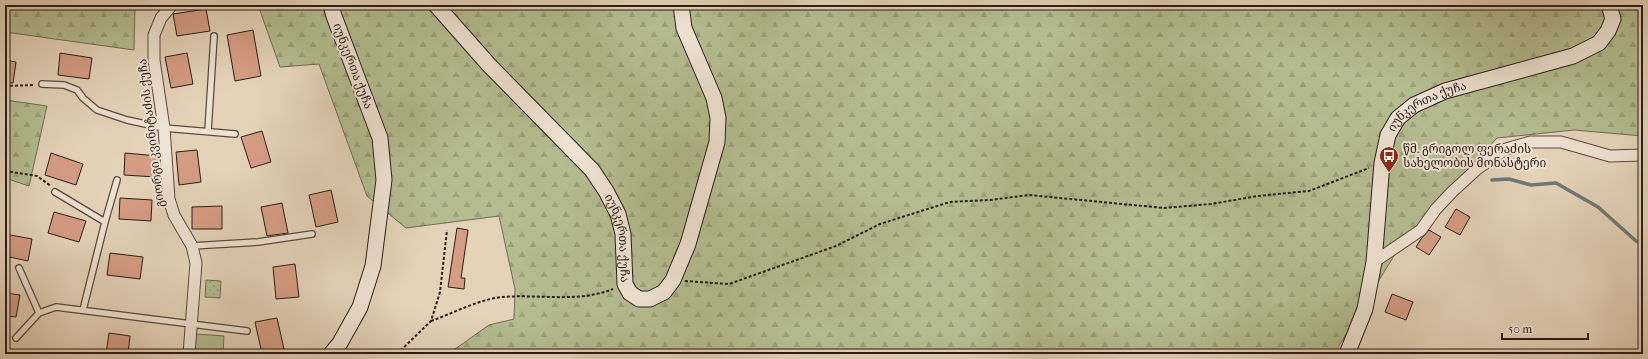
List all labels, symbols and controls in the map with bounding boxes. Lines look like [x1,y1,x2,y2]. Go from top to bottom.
street label: იუნკერთა ქუჩა [330,21,376,111]
street label: გიორგი კვინიტაძის ქუჩა [135,58,167,208]
street label: იუნკერთა ქუჩა [1385,78,1468,134]
place label: წმ. გრიგოლ ფერაძის სახელობის მონასტერი [1403,142,1546,170]
bus stop icon: წმ. გრიგოლ ფერაძის სახელობის მონასტერი [1378,145,1400,173]
street label: იუნკერთა ქუჩა [602,191,632,283]
scale bar [1502,315,1588,341]
text: 50 m [1508,322,1532,336]

